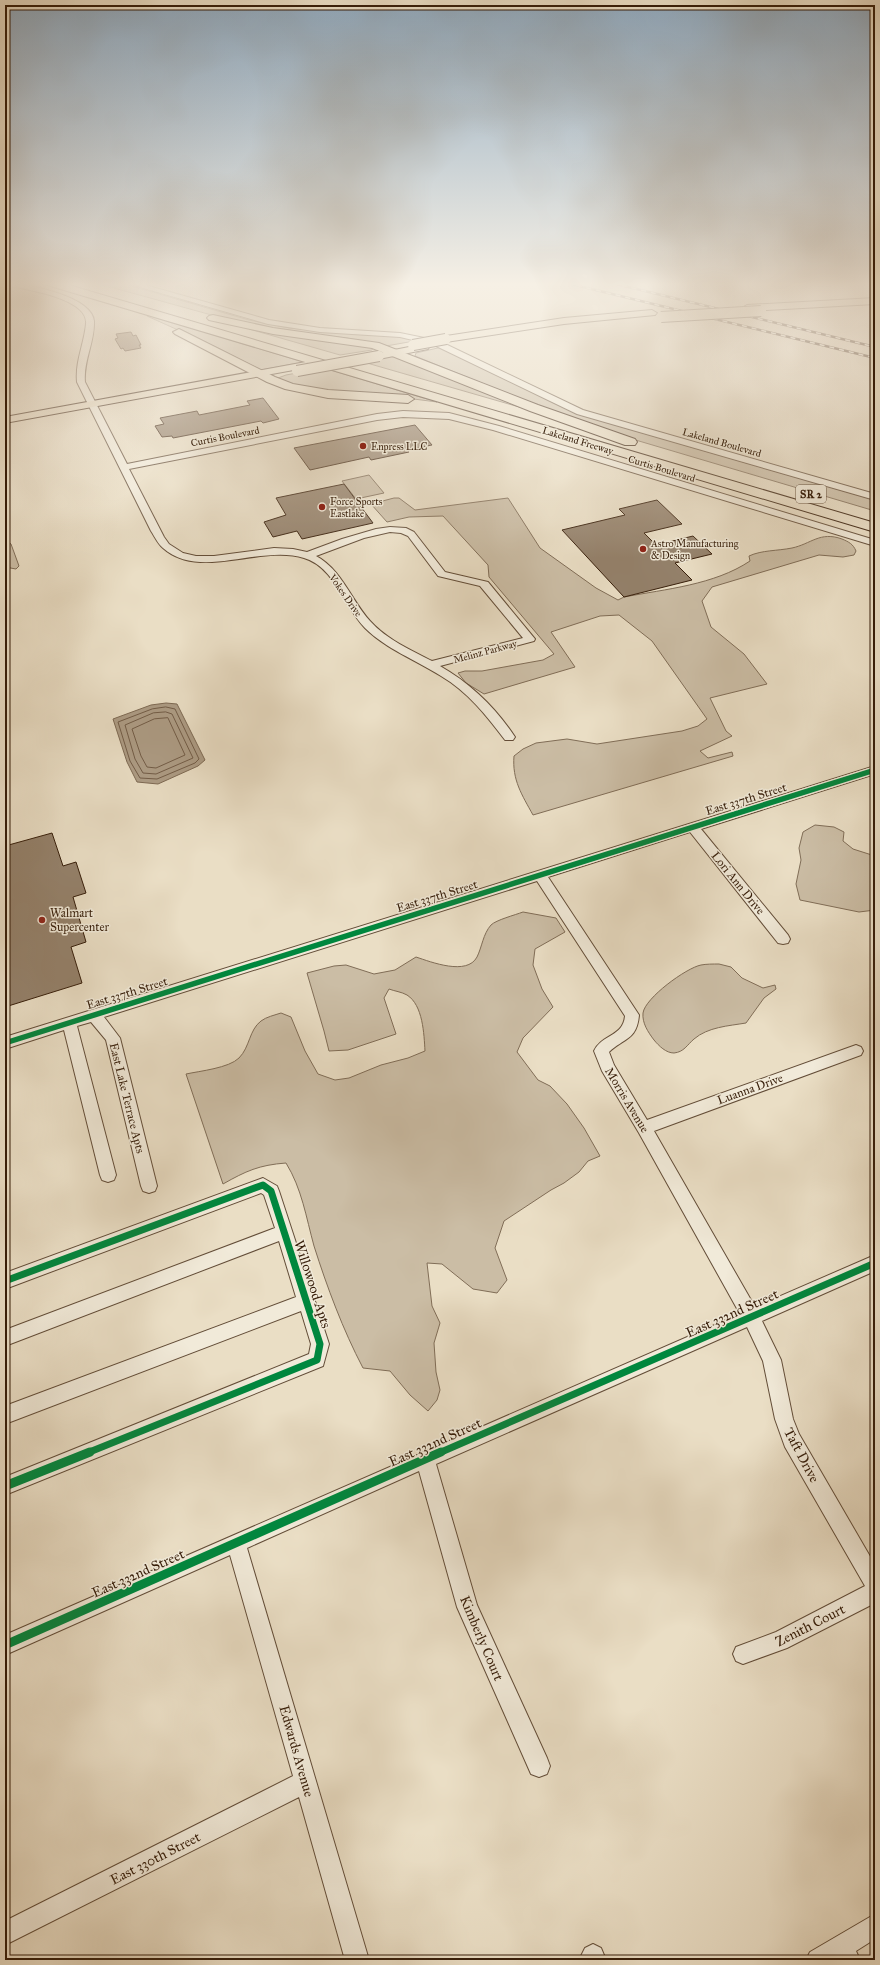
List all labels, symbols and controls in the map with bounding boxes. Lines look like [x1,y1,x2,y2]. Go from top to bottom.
street label: Curtis Boulevard [190,424,260,450]
street label: Lakeland Freeway [541,424,615,458]
street label: Lakeland Boulevard [681,426,763,460]
marker: Enpress LLC [358,441,368,451]
place label: Enpress LLC [371,441,428,453]
street label: Curtis Boulevard [627,453,697,485]
road number: SR 2 [796,485,826,503]
place label: Force Sports Eastlake [330,496,383,520]
marker: Force Sports Eastlake [317,502,327,512]
place label: Astro Manufacturing & Design [650,538,739,562]
marker: Astro Manufacturing & Design [638,544,648,554]
street label: Vokes Drive [326,571,364,619]
street label: Melinz Parkway [452,638,519,666]
street label: East 337th Street [704,780,789,818]
street label: Lori Ann Drive [708,849,768,917]
street label: East 337th Street [395,877,480,915]
place label: Walmart Supercenter [50,906,109,934]
marker: Walmart Supercenter [37,915,47,925]
street label: East 337th Street [85,974,170,1012]
street label: East Lake Terrace Apts [106,1041,148,1155]
street label: Morris Avenue [602,1065,652,1135]
street label: Luanna Drive [715,1071,785,1107]
street label: Willowood Apts [290,1238,335,1330]
street label: East 332nd Street [683,1285,781,1341]
street label: East 332nd Street [386,1414,484,1470]
street label: Taft Drive [780,1425,823,1486]
street label: East 332nd Street [89,1545,187,1601]
street label: Kimberly Court [456,1593,507,1683]
street label: Zenith Court [772,1601,848,1650]
street label: Edwards Avenue [275,1703,318,1799]
street label: East 330th Street [107,1828,203,1888]

